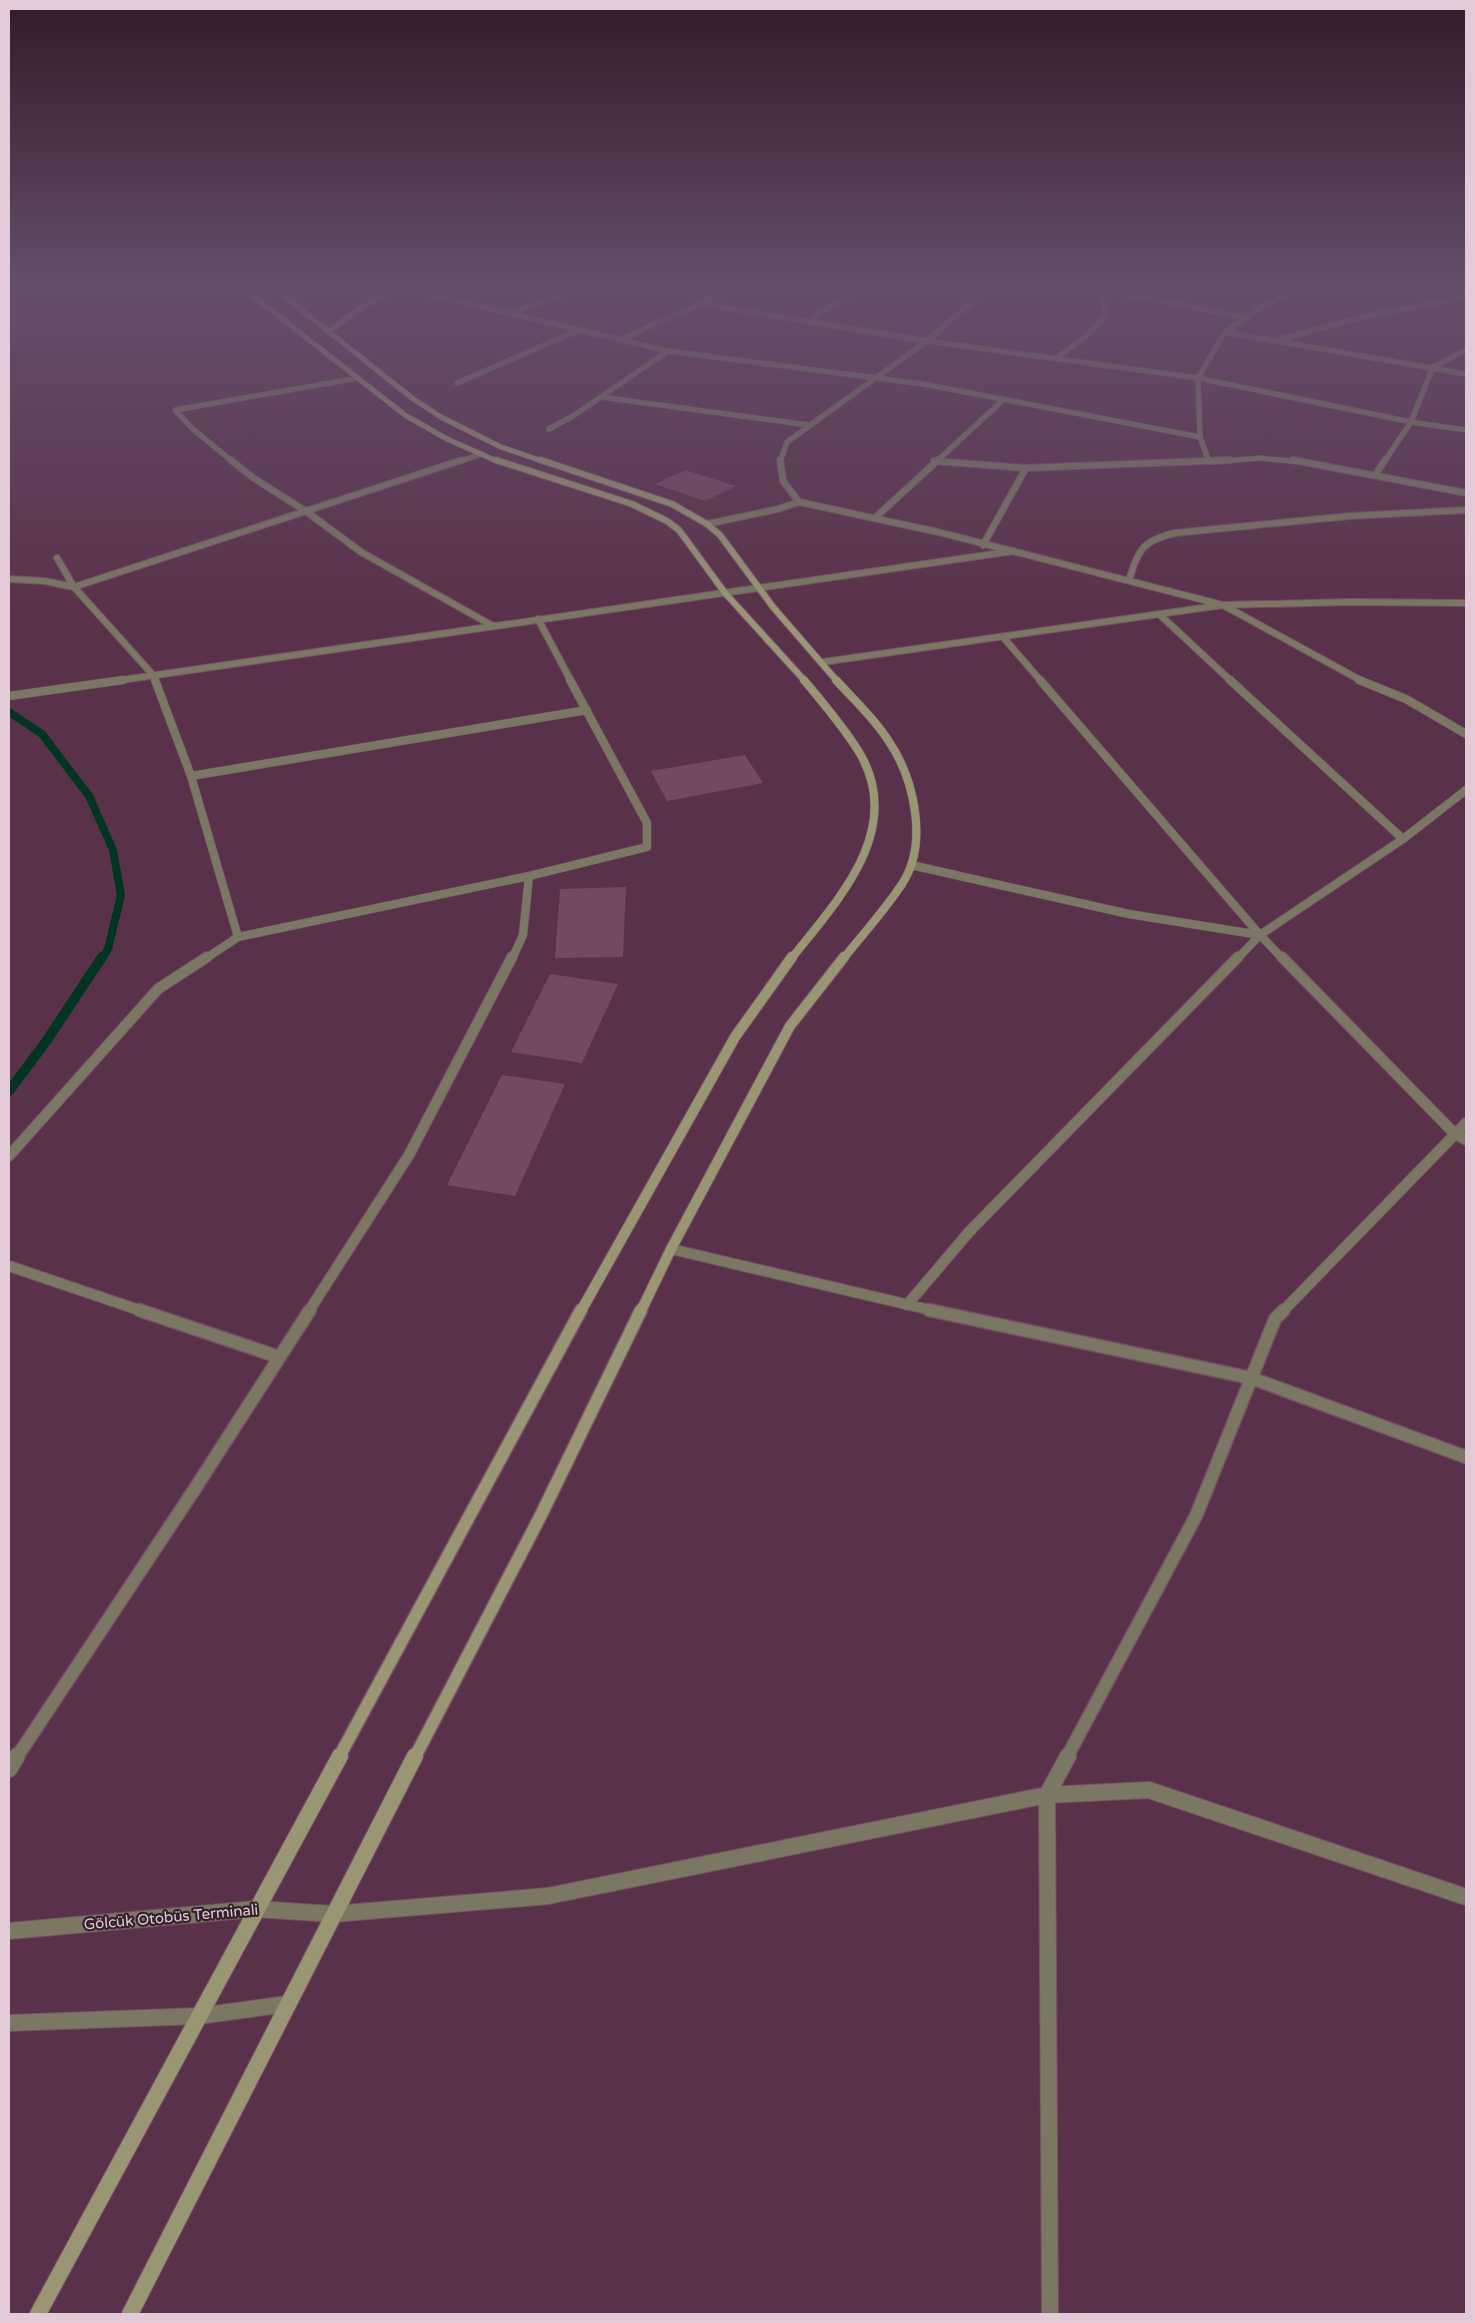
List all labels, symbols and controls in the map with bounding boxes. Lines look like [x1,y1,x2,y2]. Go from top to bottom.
street label: Gölcük Otobüs Terminali [83,1900,259,1934]

